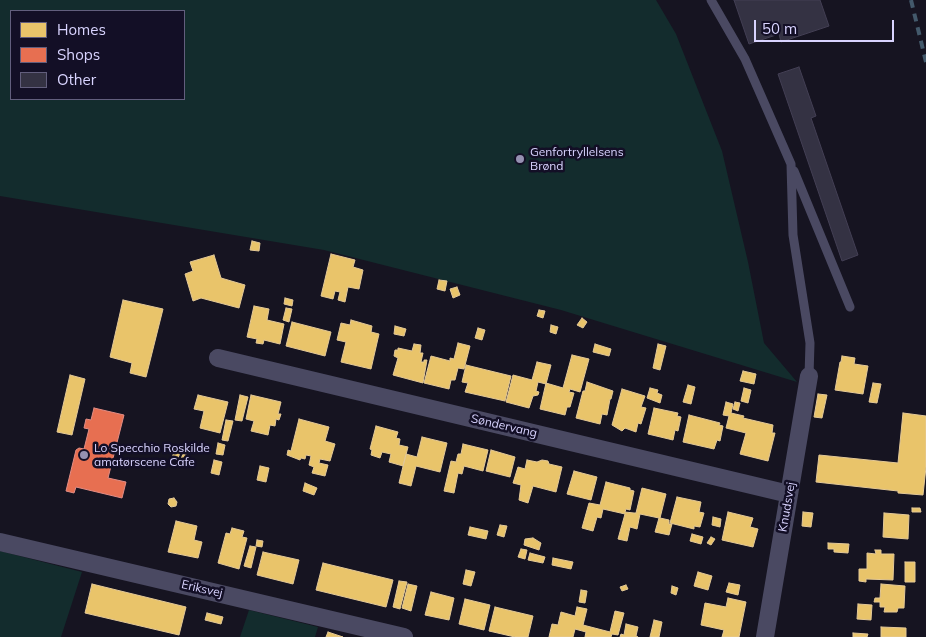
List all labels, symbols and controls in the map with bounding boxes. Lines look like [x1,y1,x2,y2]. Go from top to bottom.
legend [10,10,185,100]
scale bar [756,10,896,42]
text: 50 m [762,19,797,38]
text: Homes [57,20,106,39]
text: Shops [57,45,100,64]
text: Other [57,70,96,89]
place label: Genfortryllelsens Brønd [530,145,624,173]
marker: Genfortryllelsens Brønd [514,153,526,165]
street label: Søndervang [469,411,539,441]
place label: Lo Specchio Roskilde amatørscene Cafe [94,441,210,469]
marker: Lo Specchio Roskilde amatørscene Cafe [78,449,90,461]
street label: Knudsvej [776,481,798,533]
street label: Eriksvej [180,577,224,601]

